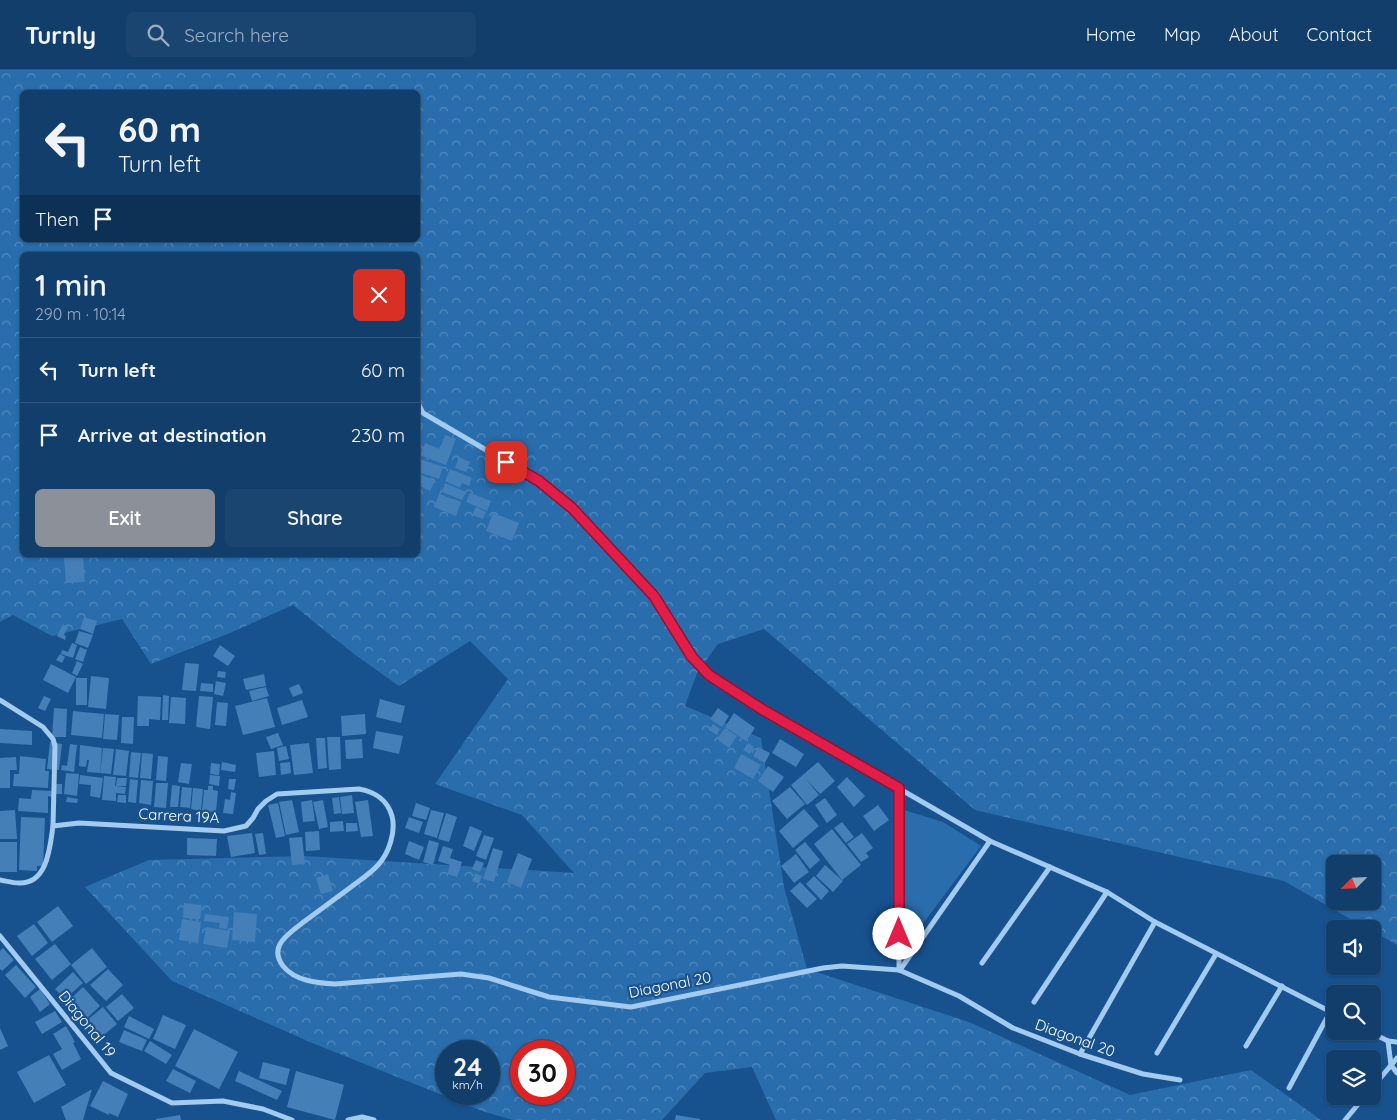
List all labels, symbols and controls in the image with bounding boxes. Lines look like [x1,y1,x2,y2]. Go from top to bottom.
search box [126,12,476,57]
text: Turnly [25,20,96,50]
icon: search [144,21,172,49]
text: Search here [184,23,289,47]
text: Home [1086,23,1136,46]
text: Map [1164,23,1201,46]
text: About [1229,23,1279,46]
text: Contact [1307,23,1372,46]
text: 60 m [118,107,201,151]
icon: left [35,110,100,175]
text: Turn left [118,150,201,178]
icon: arrive [89,205,117,233]
text: Then [35,207,79,231]
text: 1 min [35,266,107,304]
button: close [353,269,405,321]
text: 290 m · 10:14 [35,304,126,324]
icon: left [35,356,63,384]
text: Turn left [78,358,156,382]
text: 60 m [361,358,405,382]
icon: arrive [35,421,63,449]
text: Arrive at destination [78,423,267,447]
text: 230 m [351,423,405,447]
pin [485,441,527,483]
icon: arrive [492,448,520,476]
button: Exit [35,489,215,547]
button: Share [225,489,405,547]
street label: Carrera 19A [138,804,220,827]
north arrow [1326,855,1381,910]
map controls [1326,855,1381,1105]
position arrow [872,907,924,959]
button: sound [1326,920,1381,975]
street label: Diagonal 20 [627,967,713,1002]
button: search [1326,985,1381,1040]
street label: Diagonal 19 [55,986,120,1061]
street label: Diagonal 20 [1033,1014,1118,1061]
speed limit sign: 30 [510,1040,575,1105]
button: layers [1326,1050,1381,1105]
text: 24 [453,1051,482,1082]
text: km/h [452,1077,483,1092]

